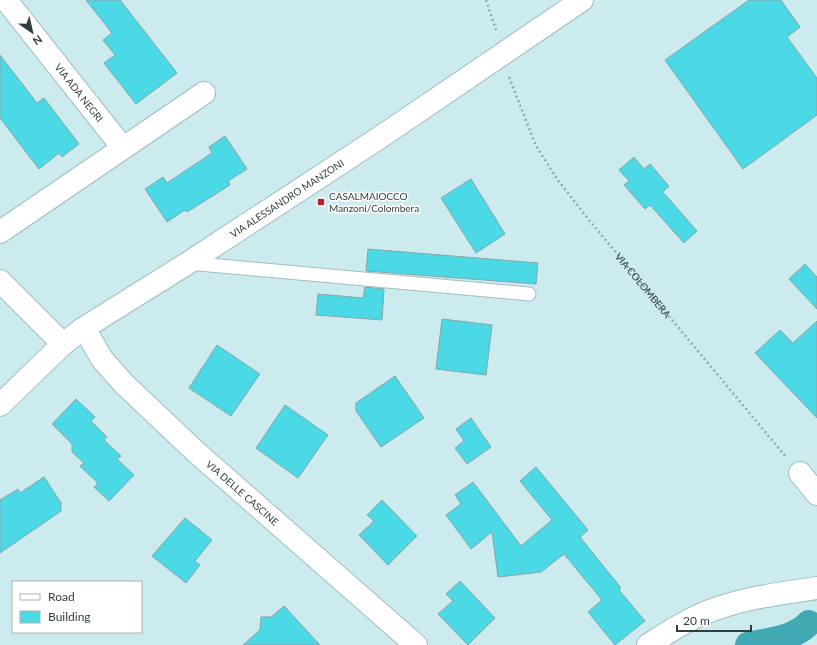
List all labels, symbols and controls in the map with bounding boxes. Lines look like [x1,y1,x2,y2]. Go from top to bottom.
north arrow [12,12,52,52]
text: N [31,33,45,48]
street label: VIA ADA NEGRI [52,61,106,124]
street label: VIA ALESSANDRO MANZONI [228,157,346,240]
place label: CASALMAIOCCO Manzoni/Colombera [329,190,419,214]
marker: CASALMAIOCCO Manzoni/Colombera [316,197,326,207]
street label: VIA COLOMBERA [613,250,674,320]
street label: VIA DELLE CASCINE [204,458,281,528]
legend [12,581,142,633]
text: Road [48,589,75,604]
scale bar [677,607,751,633]
text: Building [48,609,91,624]
text: 20 m [683,613,710,628]

